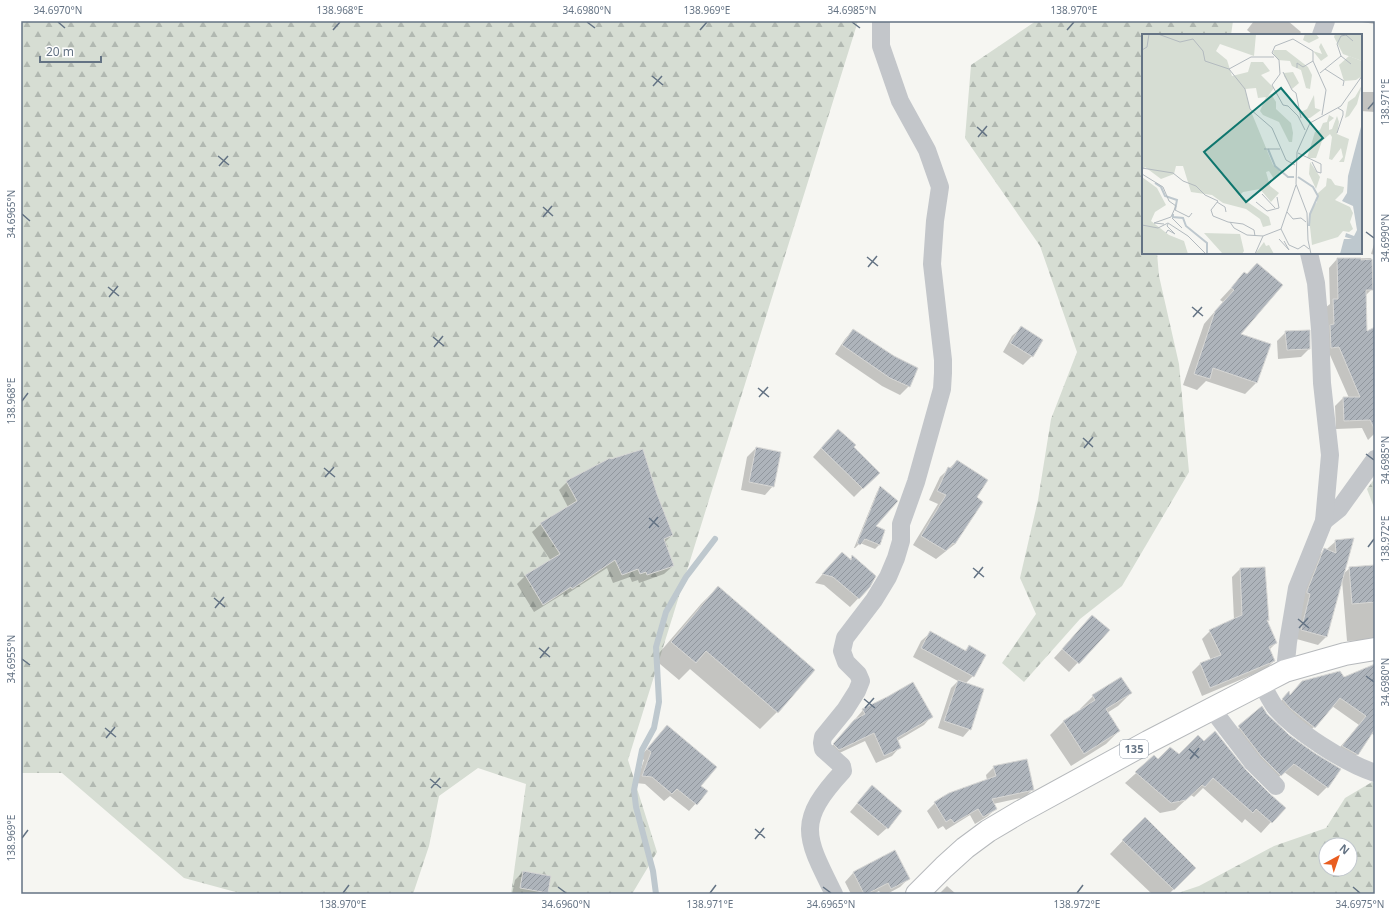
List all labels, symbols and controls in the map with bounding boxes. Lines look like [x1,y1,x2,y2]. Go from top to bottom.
text: 34.6970°N [34,3,82,17]
text: 138.968°E [317,3,363,17]
text: 34.6980°N [563,3,611,17]
text: 138.969°E [684,3,730,17]
text: 34.6985°N [828,3,876,17]
text: 138.970°E [1051,3,1097,17]
inset map [1142,34,1362,254]
scale bar [40,38,101,64]
text: 20 m [46,43,74,60]
text: 138.971°E [1378,79,1392,125]
text: 34.6965°N [4,190,18,238]
text: 34.6990°N [1378,214,1392,262]
text: 138.968°E [4,378,18,424]
text: 34.6985°N [1378,436,1392,484]
text: 138.972°E [1378,516,1392,562]
text: 34.6955°N [4,635,18,683]
text: 34.6980°N [1378,658,1392,706]
road number: 135 [1120,740,1148,758]
text: 138.969°E [4,815,18,861]
north arrow [1318,837,1358,877]
text: N [1336,840,1353,858]
text: 138.970°E [320,897,366,911]
text: 34.6960°N [542,897,590,911]
text: 138.971°E [687,897,733,911]
text: 34.6965°N [807,897,855,911]
text: 138.972°E [1054,897,1100,911]
text: 34.6975°N [1336,897,1384,911]

